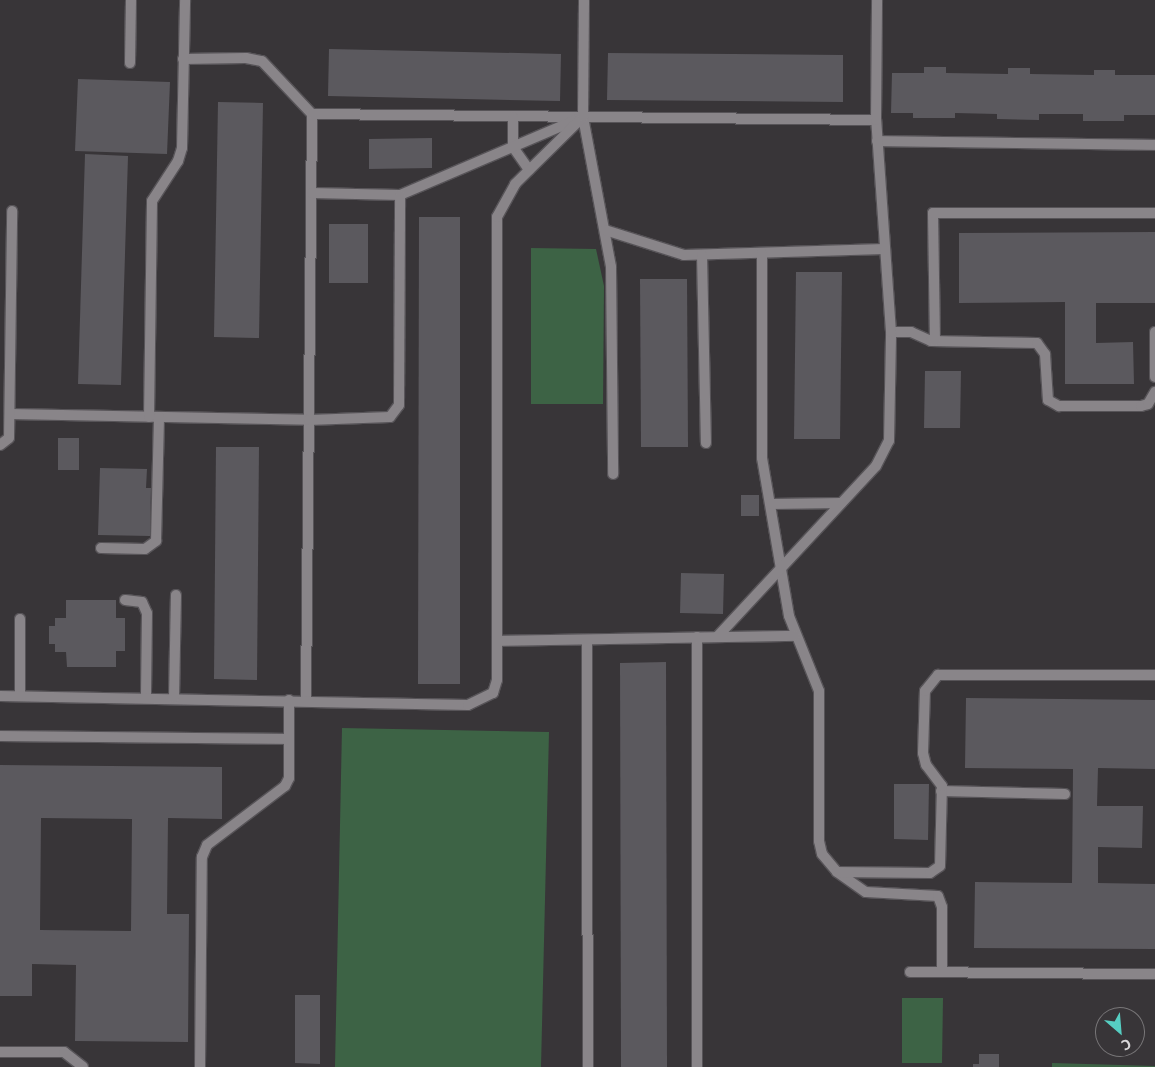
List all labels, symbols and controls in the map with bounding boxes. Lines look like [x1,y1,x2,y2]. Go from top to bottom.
north arrow [1095,1007,1145,1057]
text: С [1118,1034,1135,1055]

